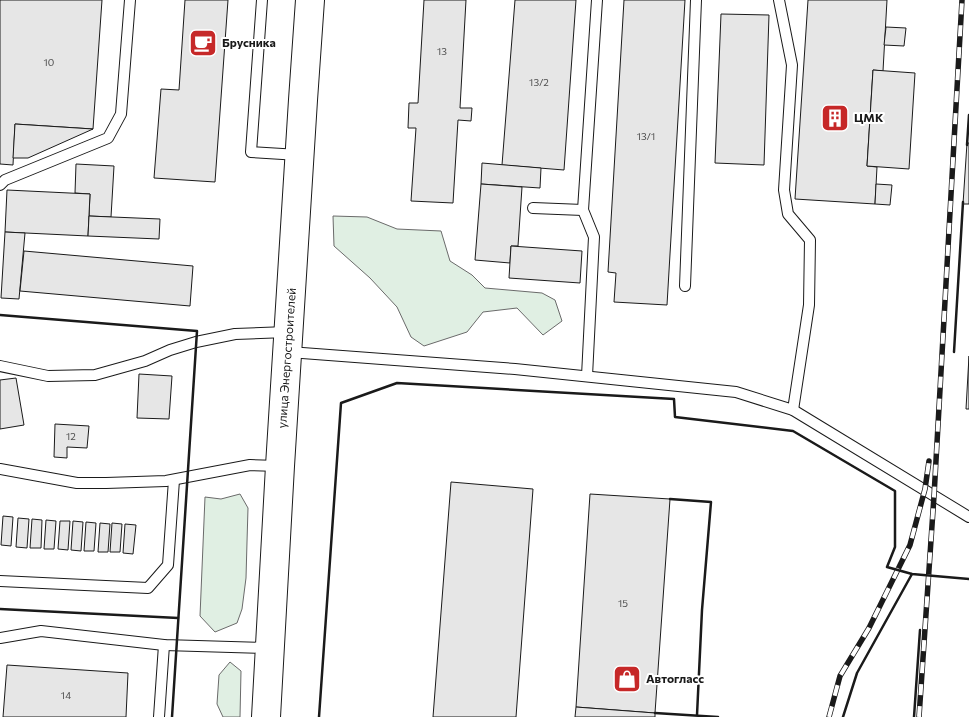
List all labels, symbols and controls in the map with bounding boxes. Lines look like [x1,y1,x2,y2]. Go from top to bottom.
cafe icon: Брусника [188,28,218,58]
place label: Брусника [222,35,276,49]
house number: 13 [437,45,447,57]
house number: 10 [44,56,54,68]
house number: 13/2 [529,76,549,88]
building icon: ЦМК [820,103,850,133]
place label: ЦМК [854,110,884,124]
house number: 13/1 [637,130,655,142]
street label: улица Энергостроителей [274,287,298,429]
house number: 12 [66,430,76,442]
house number: 15 [618,597,628,609]
shop icon: Автогласс [612,664,642,694]
place label: Автогласс [646,671,704,685]
house number: 14 [61,689,71,701]

